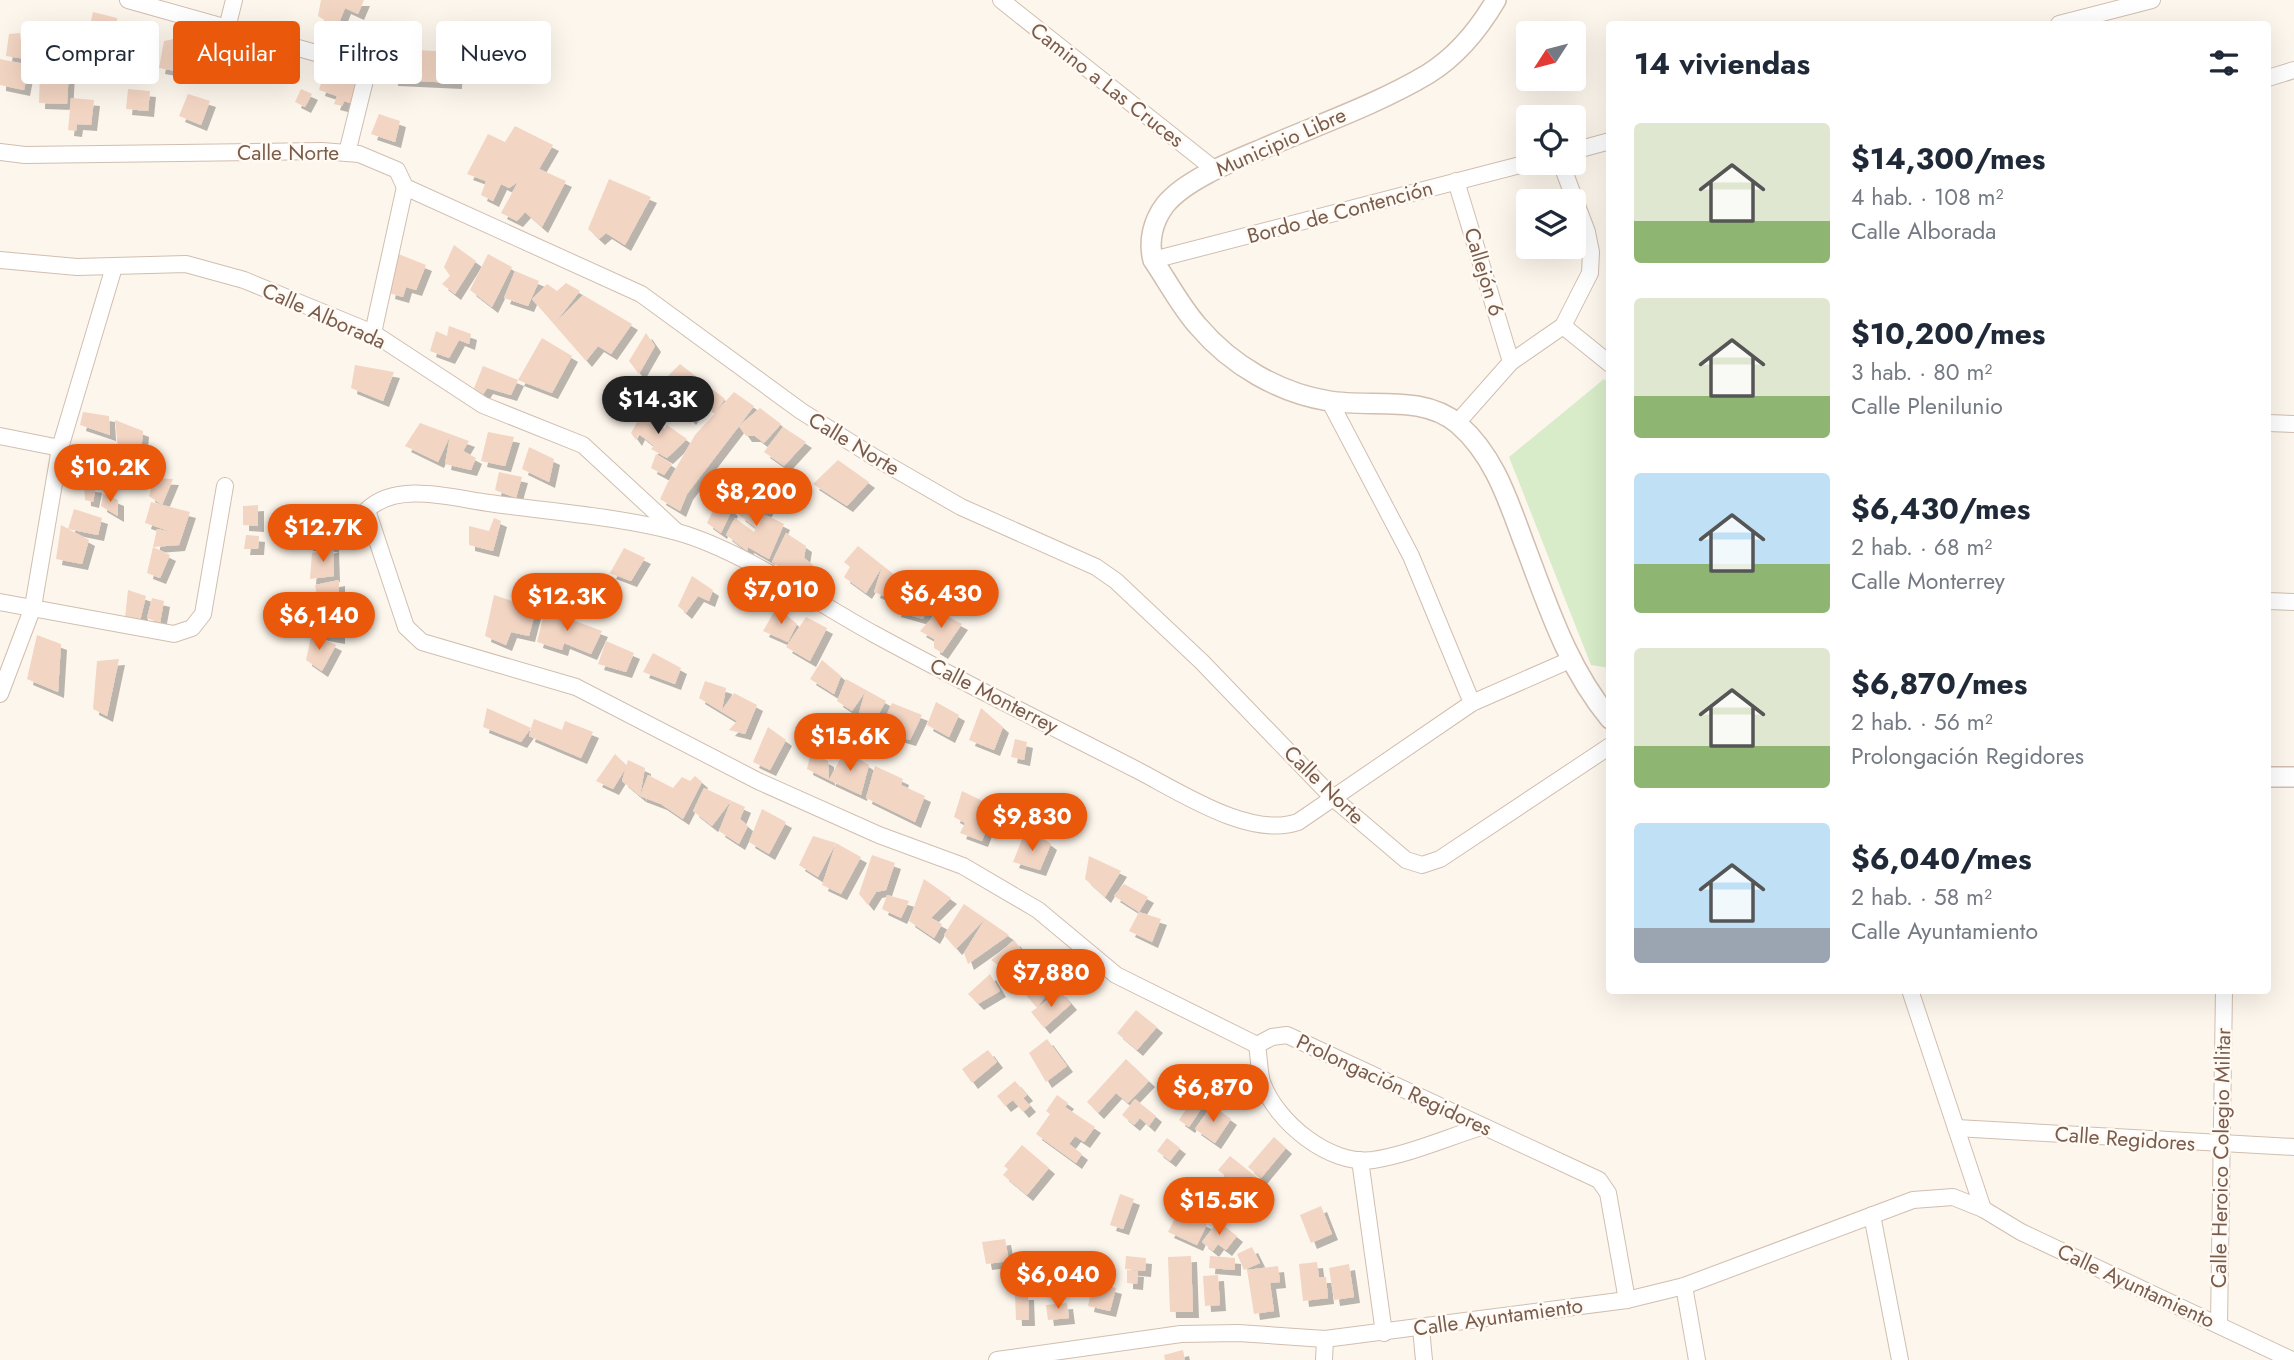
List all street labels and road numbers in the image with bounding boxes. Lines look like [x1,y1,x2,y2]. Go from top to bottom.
street label: Camino a Las Cruces [1024,15,1190,155]
street label: Municipio Libre [1211,100,1351,184]
street label: Calle Norte [237,138,339,168]
street label: Bordo de Contención [1244,173,1436,251]
street label: Callejón 6 [1456,224,1512,320]
street label: Calle Alborada [257,275,391,357]
street label: Calle Norte [803,405,906,483]
street label: Calle Monterrey [925,651,1064,742]
street label: Calle Norte [1277,739,1371,831]
street label: Prolongación Regidores [1291,1026,1497,1144]
street label: Calle Heroico Colegio Militar [2204,1027,2238,1288]
street label: Calle Regidores [2054,1119,2196,1159]
street label: Calle Ayuntamiento [2052,1236,2220,1336]
street label: Calle Ayuntamiento [1411,1290,1585,1344]

